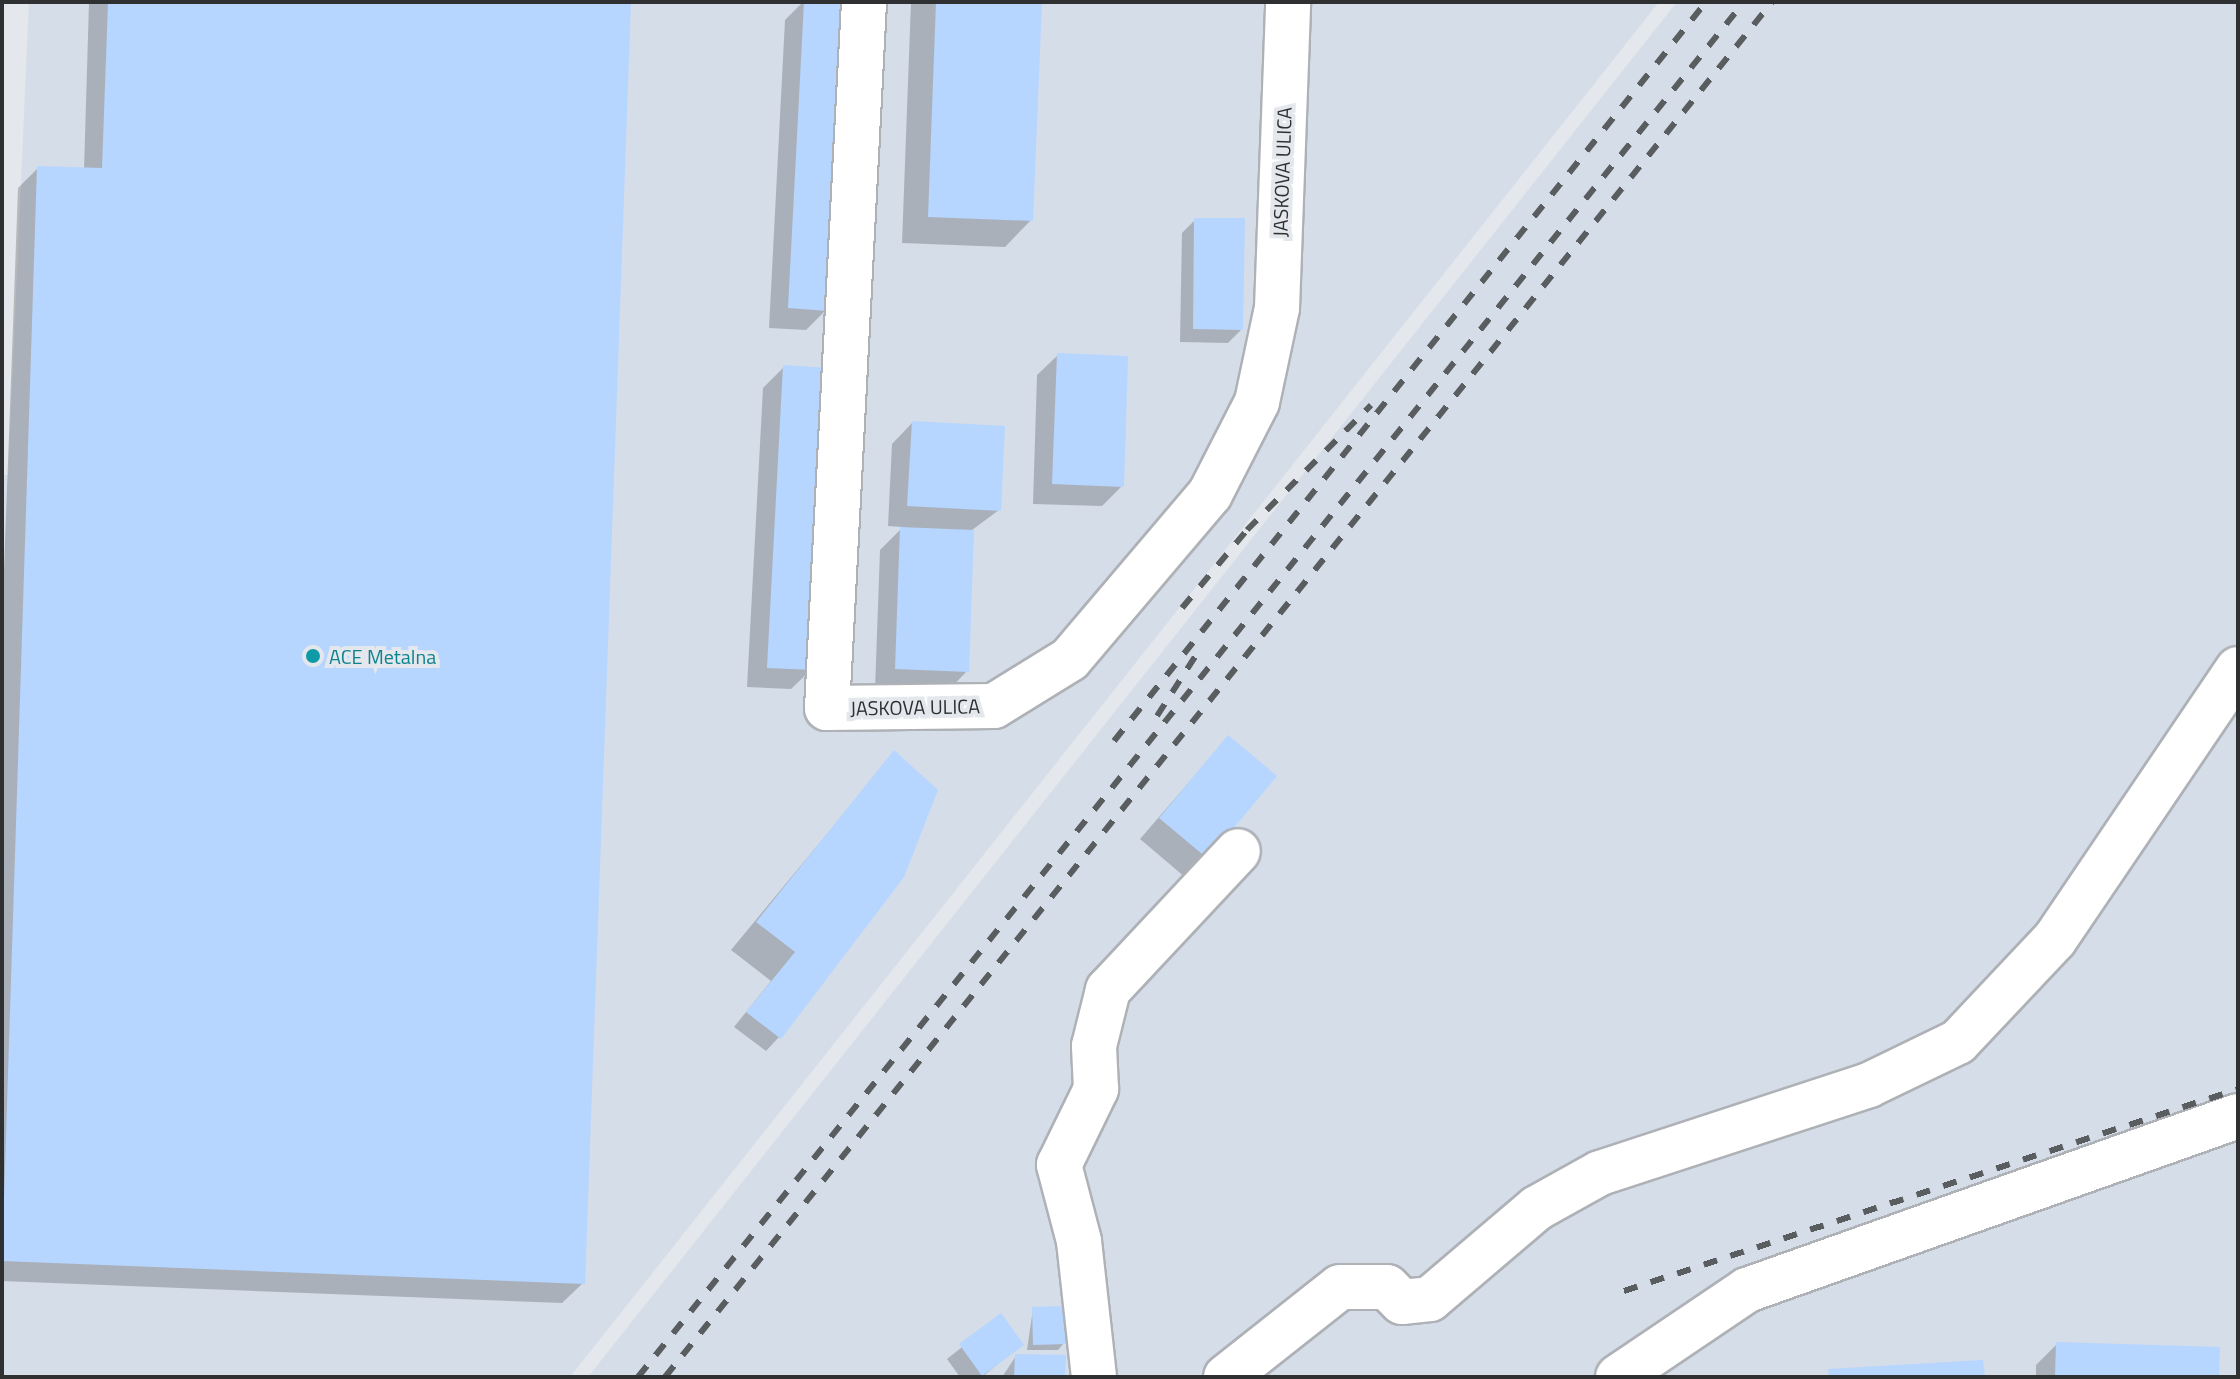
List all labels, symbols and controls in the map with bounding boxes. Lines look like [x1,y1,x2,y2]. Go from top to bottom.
street label: JASKOVA ULICA [1268,107,1296,237]
place label: ACE Metalna [329,644,436,668]
marker: ACE Metalna [304,647,322,665]
street label: JASKOVA ULICA [850,694,980,720]

